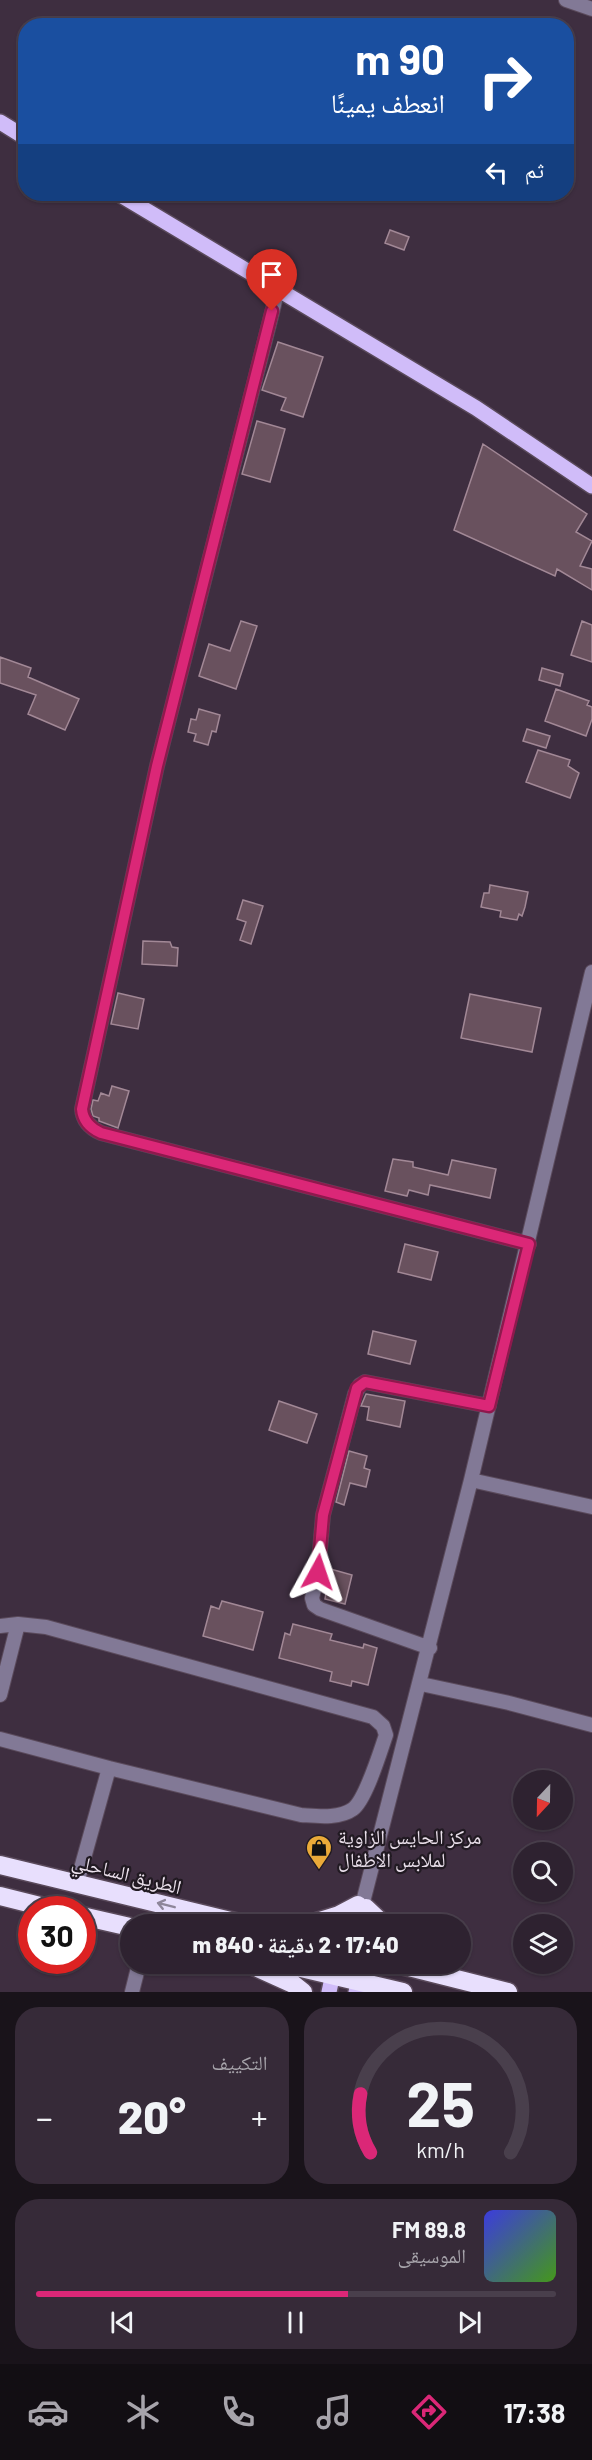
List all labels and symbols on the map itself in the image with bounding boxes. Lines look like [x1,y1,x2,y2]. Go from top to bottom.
pin [246,249,297,311]
position arrow [286,1540,350,1604]
north arrow [513,1770,573,1830]
place label: مركز الحايس الزاوية لملابس الاطفال [338,1824,481,1872]
shop icon: مركز الحايس الزاوية لملابس الاطفال [304,1833,334,1871]
street label: الطريق الساحلي [69,1848,184,1903]
speed limit sign: 30 [18,1896,96,1974]
one-way arrow [156,1899,175,1911]

